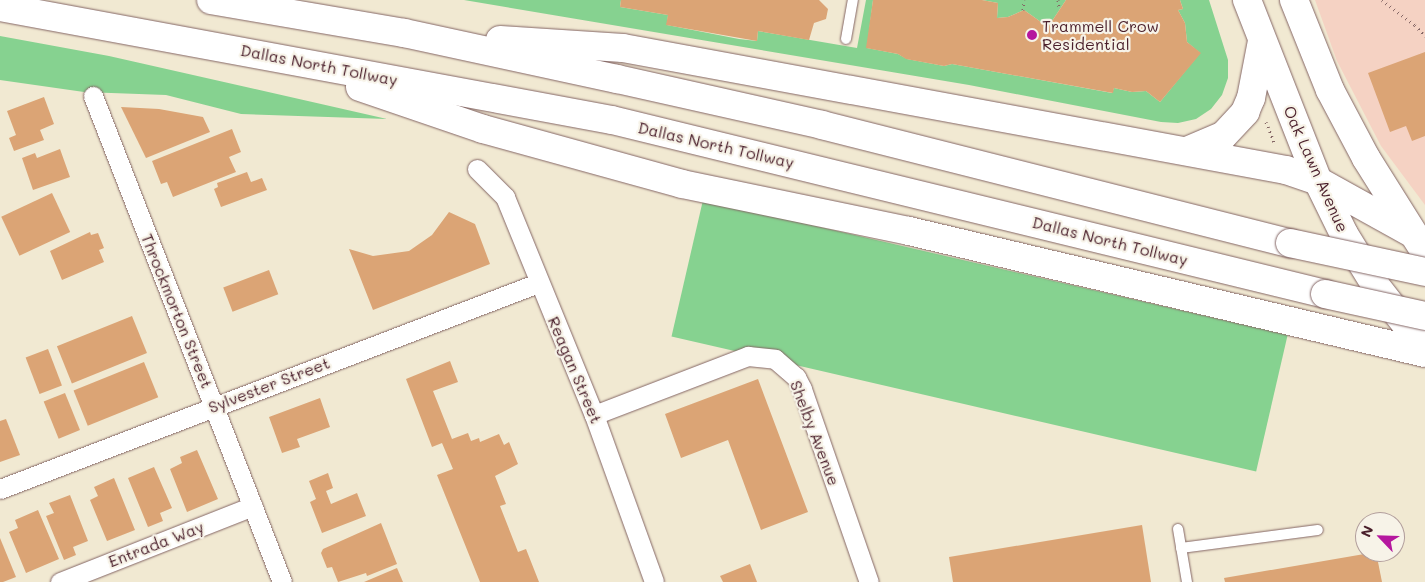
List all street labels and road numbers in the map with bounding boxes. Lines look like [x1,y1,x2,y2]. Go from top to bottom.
street label: Dallas North Tollway [239,40,399,90]
street label: Oak Lawn Avenue [1279,103,1353,235]
street label: Dallas North Tollway [636,118,796,172]
street label: Dallas North Tollway [1030,212,1190,270]
street label: Throckmorton Street [137,231,217,391]
street label: Reagan Street [544,314,606,426]
street label: Sylvester Street [206,353,332,417]
street label: Shelby Avenue [786,378,844,488]
street label: Entrada Way [106,517,206,571]

